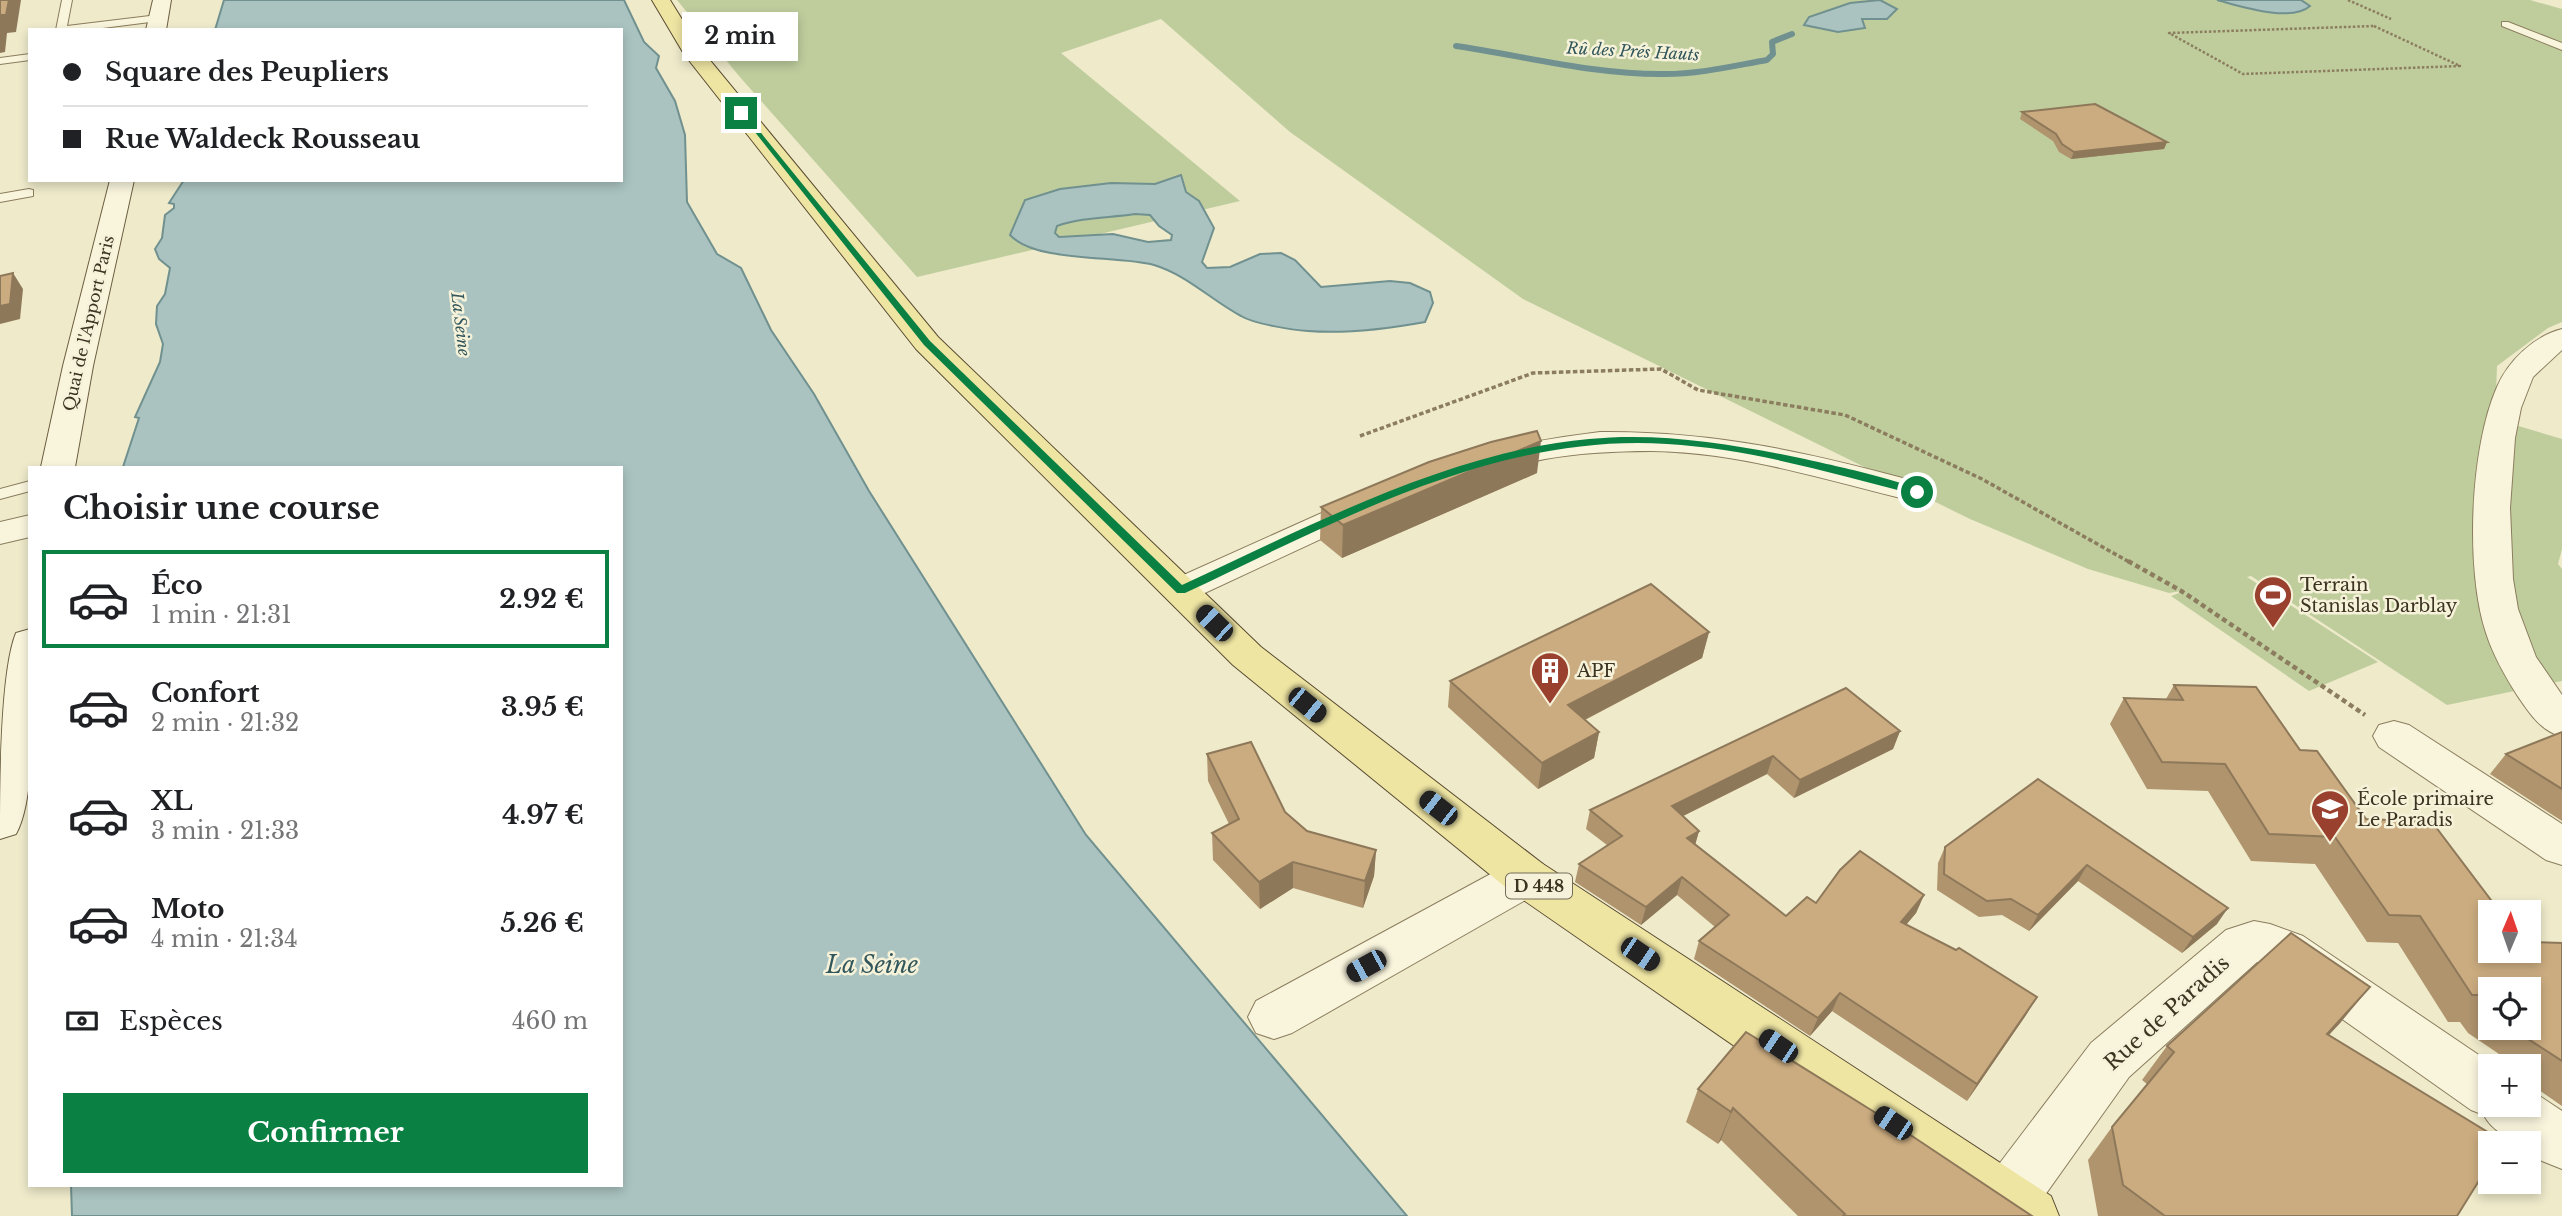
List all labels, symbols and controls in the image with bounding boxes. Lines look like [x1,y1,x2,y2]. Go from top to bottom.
callout: 2 min [683,11,799,60]
text: 2 min [704,22,776,50]
water label: Rû des Prés Hauts [1565,37,1700,64]
text: Square des Peupliers [105,56,389,88]
route end [725,97,757,129]
text: Rue Waldeck Rousseau [105,123,420,155]
street label: Quai de l'Apport Paris [58,233,118,413]
water label: La Seine [447,290,475,358]
route start [1901,476,1933,508]
text: Choisir une course [63,488,380,528]
icon: car [67,568,130,631]
text: Éco [151,569,203,601]
sports icon: Terrain Stanislas Darblay [2252,574,2294,629]
place label: Terrain Stanislas Darblay [2300,574,2458,617]
text: 2.92 € [499,583,584,615]
text: 1 min · 21:31 [151,601,291,629]
car [1192,601,1237,645]
building icon: APF [1529,650,1571,705]
place label: APF [1576,660,1615,682]
icon: car [67,676,130,739]
text: Confort [151,677,260,709]
car [1285,684,1330,726]
text: 3.95 € [501,691,584,723]
text: 2 min · 21:32 [151,709,299,737]
icon: car [67,784,130,847]
text: XL [151,785,193,817]
car [1415,787,1462,829]
place label: École primaire Le Paradis [2357,787,2494,831]
school or university icon: École primaire Le Paradis [2309,788,2351,843]
text: 4.97 € [502,799,584,831]
text: 3 min · 21:33 [151,817,299,845]
road number: D 448 [1506,874,1572,898]
icon: car [67,892,130,955]
text: Moto [151,893,224,925]
north arrow [2478,900,2541,962]
map controls [2478,900,2541,1194]
text: 5.26 € [501,907,584,939]
text: 4 min · 21:34 [151,925,298,953]
car [1617,934,1664,974]
car [1343,947,1390,985]
street label: Rue de Paradis [2099,950,2235,1076]
water label: La Seine [825,951,918,979]
button: locate [2478,977,2541,1040]
icon: cash [63,1002,101,1040]
text: Espèces [119,1005,223,1037]
text: 460 m [512,1007,588,1035]
car [1755,1026,1802,1066]
button: + [2478,1054,2541,1117]
button: Confirmer [63,1093,588,1173]
car [1870,1103,1917,1143]
button: − [2478,1131,2541,1194]

